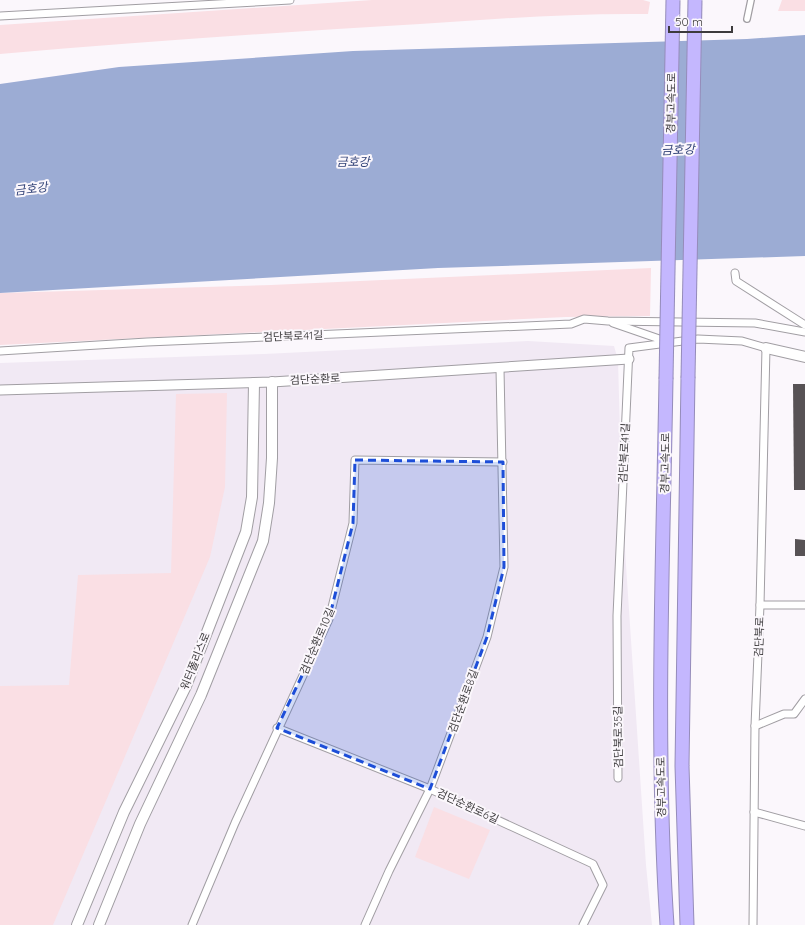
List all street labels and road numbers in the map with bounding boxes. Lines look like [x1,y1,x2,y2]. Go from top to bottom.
street label: 경부고속도로 [663,73,679,133]
street label: 검단북로41길 [263,328,323,344]
street label: 검단순환로 [289,371,341,387]
street label: 검단북로41길 [615,422,633,484]
street label: 경부고속도로 [657,433,673,493]
street label: 검단순환로10길 [297,605,337,677]
street label: 검단북로 [751,617,767,657]
street label: 워터폴리스로 [177,630,213,692]
street label: 검단순환로8길 [445,667,481,735]
street label: 검단북로35길 [610,706,626,768]
street label: 경부고속도로 [653,757,669,817]
street label: 검단순환로6길 [435,786,501,826]

